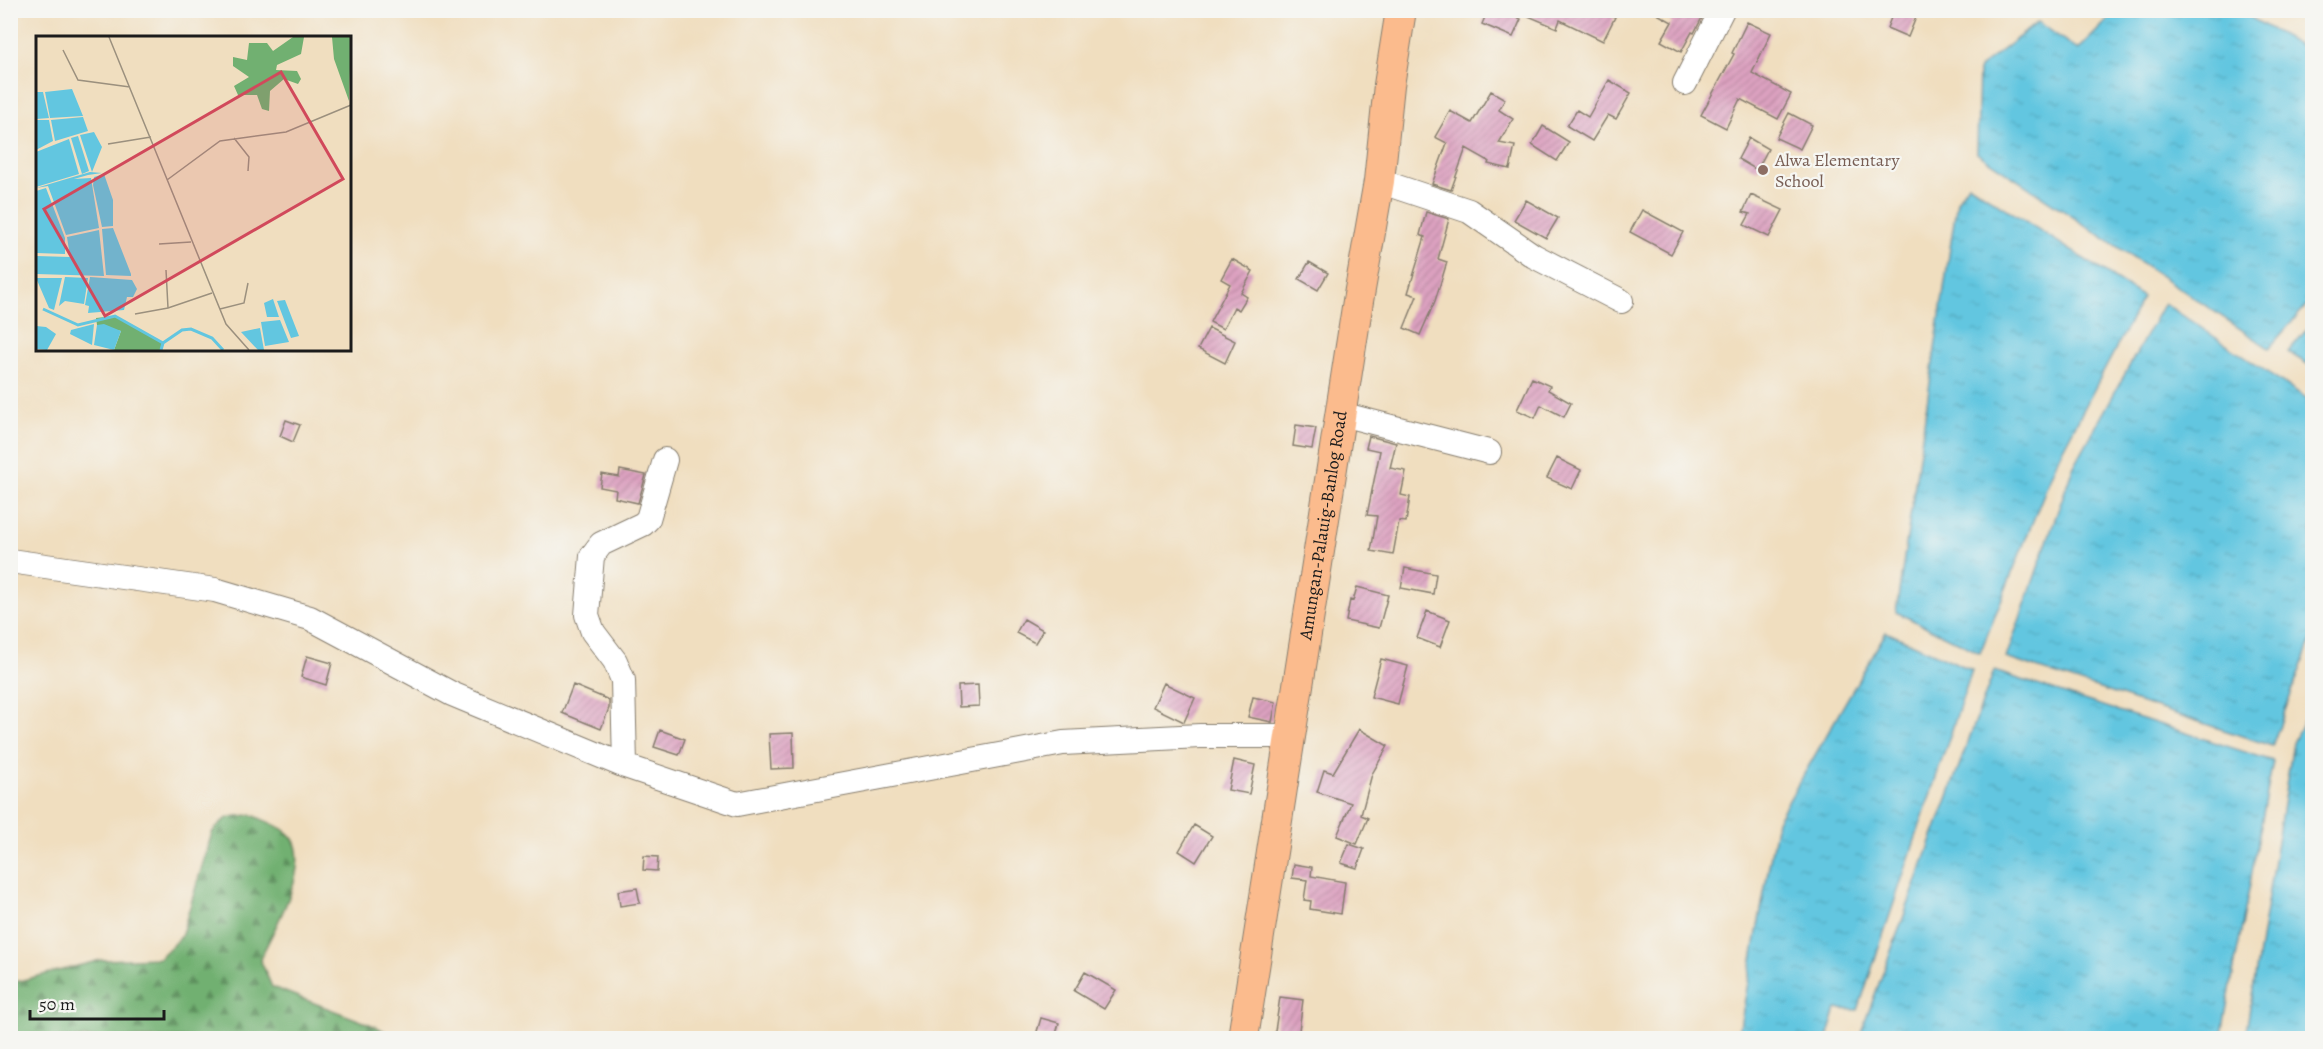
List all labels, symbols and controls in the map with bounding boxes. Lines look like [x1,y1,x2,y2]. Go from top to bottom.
inset map [36,36,351,351]
place label: Alwa Elementary School [1774,148,1900,193]
marker: Alwa Elementary School [1756,163,1770,177]
street label: Amungan-Palauig-Banlog Road [1293,409,1353,642]
scale bar [30,983,164,1021]
text: 50 m [39,992,75,1016]

